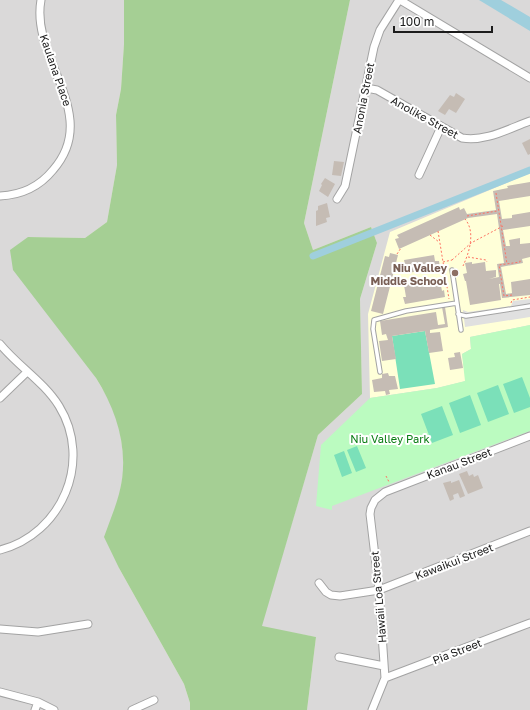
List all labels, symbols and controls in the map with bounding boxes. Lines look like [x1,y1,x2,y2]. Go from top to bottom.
scale bar [394,8,492,34]
text: 100 m [400,14,434,29]
street label: Kaulana Place [38,32,74,108]
street label: Anonia Street [350,61,376,135]
street label: Anolike Street [389,93,461,141]
place label: Niu Valley Middle School [371,261,447,287]
marker: Niu Valley Middle School [450,268,460,278]
park label: Niu Valley Park [350,432,430,445]
street label: Kanau Street [425,445,493,481]
street label: Kawaikui Street [413,540,495,582]
street label: Hawaii Loa Street [368,550,388,644]
street label: Pia Street [431,636,483,666]

